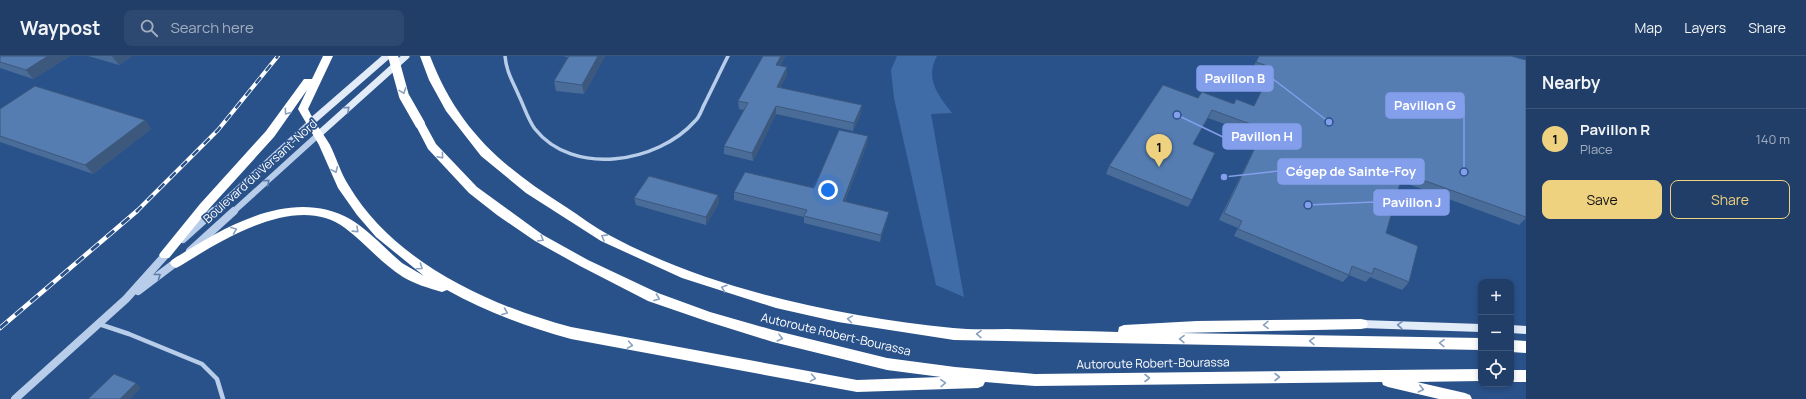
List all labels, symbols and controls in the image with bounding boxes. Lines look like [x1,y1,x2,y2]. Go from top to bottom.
search box [124,10,404,46]
text: Waypost [20,15,100,41]
icon: search [138,17,160,39]
text: Search here [170,17,254,38]
text: Map [1634,18,1662,37]
text: Layers [1684,18,1726,37]
text: Share [1748,18,1786,37]
callout: Pavillon B [1197,66,1273,91]
text: Pavillon B [1205,69,1265,87]
text: Nearby [1542,71,1600,94]
one-way arrow [398,88,406,95]
callout: Pavillon G [1386,93,1464,118]
text: Pavillon G [1394,96,1456,114]
one-way arrow [342,106,350,114]
one-way arrow [284,108,292,115]
street label: Boulevard du Versant-Nord [199,115,321,227]
text: Pavillon R [1580,119,1650,140]
callout: Pavillon H [1223,124,1301,149]
text: Pavillon H [1231,127,1293,145]
text: 1 [1552,130,1558,148]
text: 140 m [1756,130,1790,148]
pin: 1 [1146,134,1172,167]
text: Place [1580,140,1613,158]
one-way arrow [437,152,444,159]
callout: Cégep de Sainte-Foy [1278,159,1424,184]
text: Cégep de Sainte-Foy [1286,162,1417,180]
one-way arrow [330,166,338,174]
one-way arrow [262,180,269,187]
your location [818,180,838,200]
button: Save [1542,180,1662,219]
button: Share [1670,180,1790,219]
callout: Pavillon J [1374,190,1449,215]
text: Pavillon J [1383,193,1441,211]
one-way arrow [351,225,359,233]
one-way arrow [230,227,238,235]
one-way arrow [537,234,544,241]
one-way arrow [601,234,608,242]
one-way arrow [416,262,423,270]
one-way arrow [153,274,160,281]
map controls [1478,279,1514,387]
button: + [1478,279,1514,315]
one-way arrow [720,284,727,293]
one-way arrow [653,293,660,301]
one-way arrow [502,307,509,315]
street label: Autoroute Robert-Bourassa [759,308,913,360]
one-way arrow [847,315,853,324]
button: − [1478,315,1514,351]
one-way arrow [1263,321,1269,329]
one-way arrow [1397,321,1403,330]
one-way arrow [976,330,982,338]
one-way arrow [777,333,783,341]
one-way arrow [1179,335,1185,343]
one-way arrow [1309,337,1315,345]
one-way arrow [1439,339,1445,347]
one-way arrow [627,340,634,349]
button: locate [1478,351,1514,387]
street label: Autoroute Robert-Bourassa [1076,353,1230,373]
one-way arrow [810,373,817,381]
one-way arrow [1274,373,1280,381]
one-way arrow [1144,374,1150,382]
one-way arrow [940,379,946,387]
one-way arrow [1418,384,1425,392]

